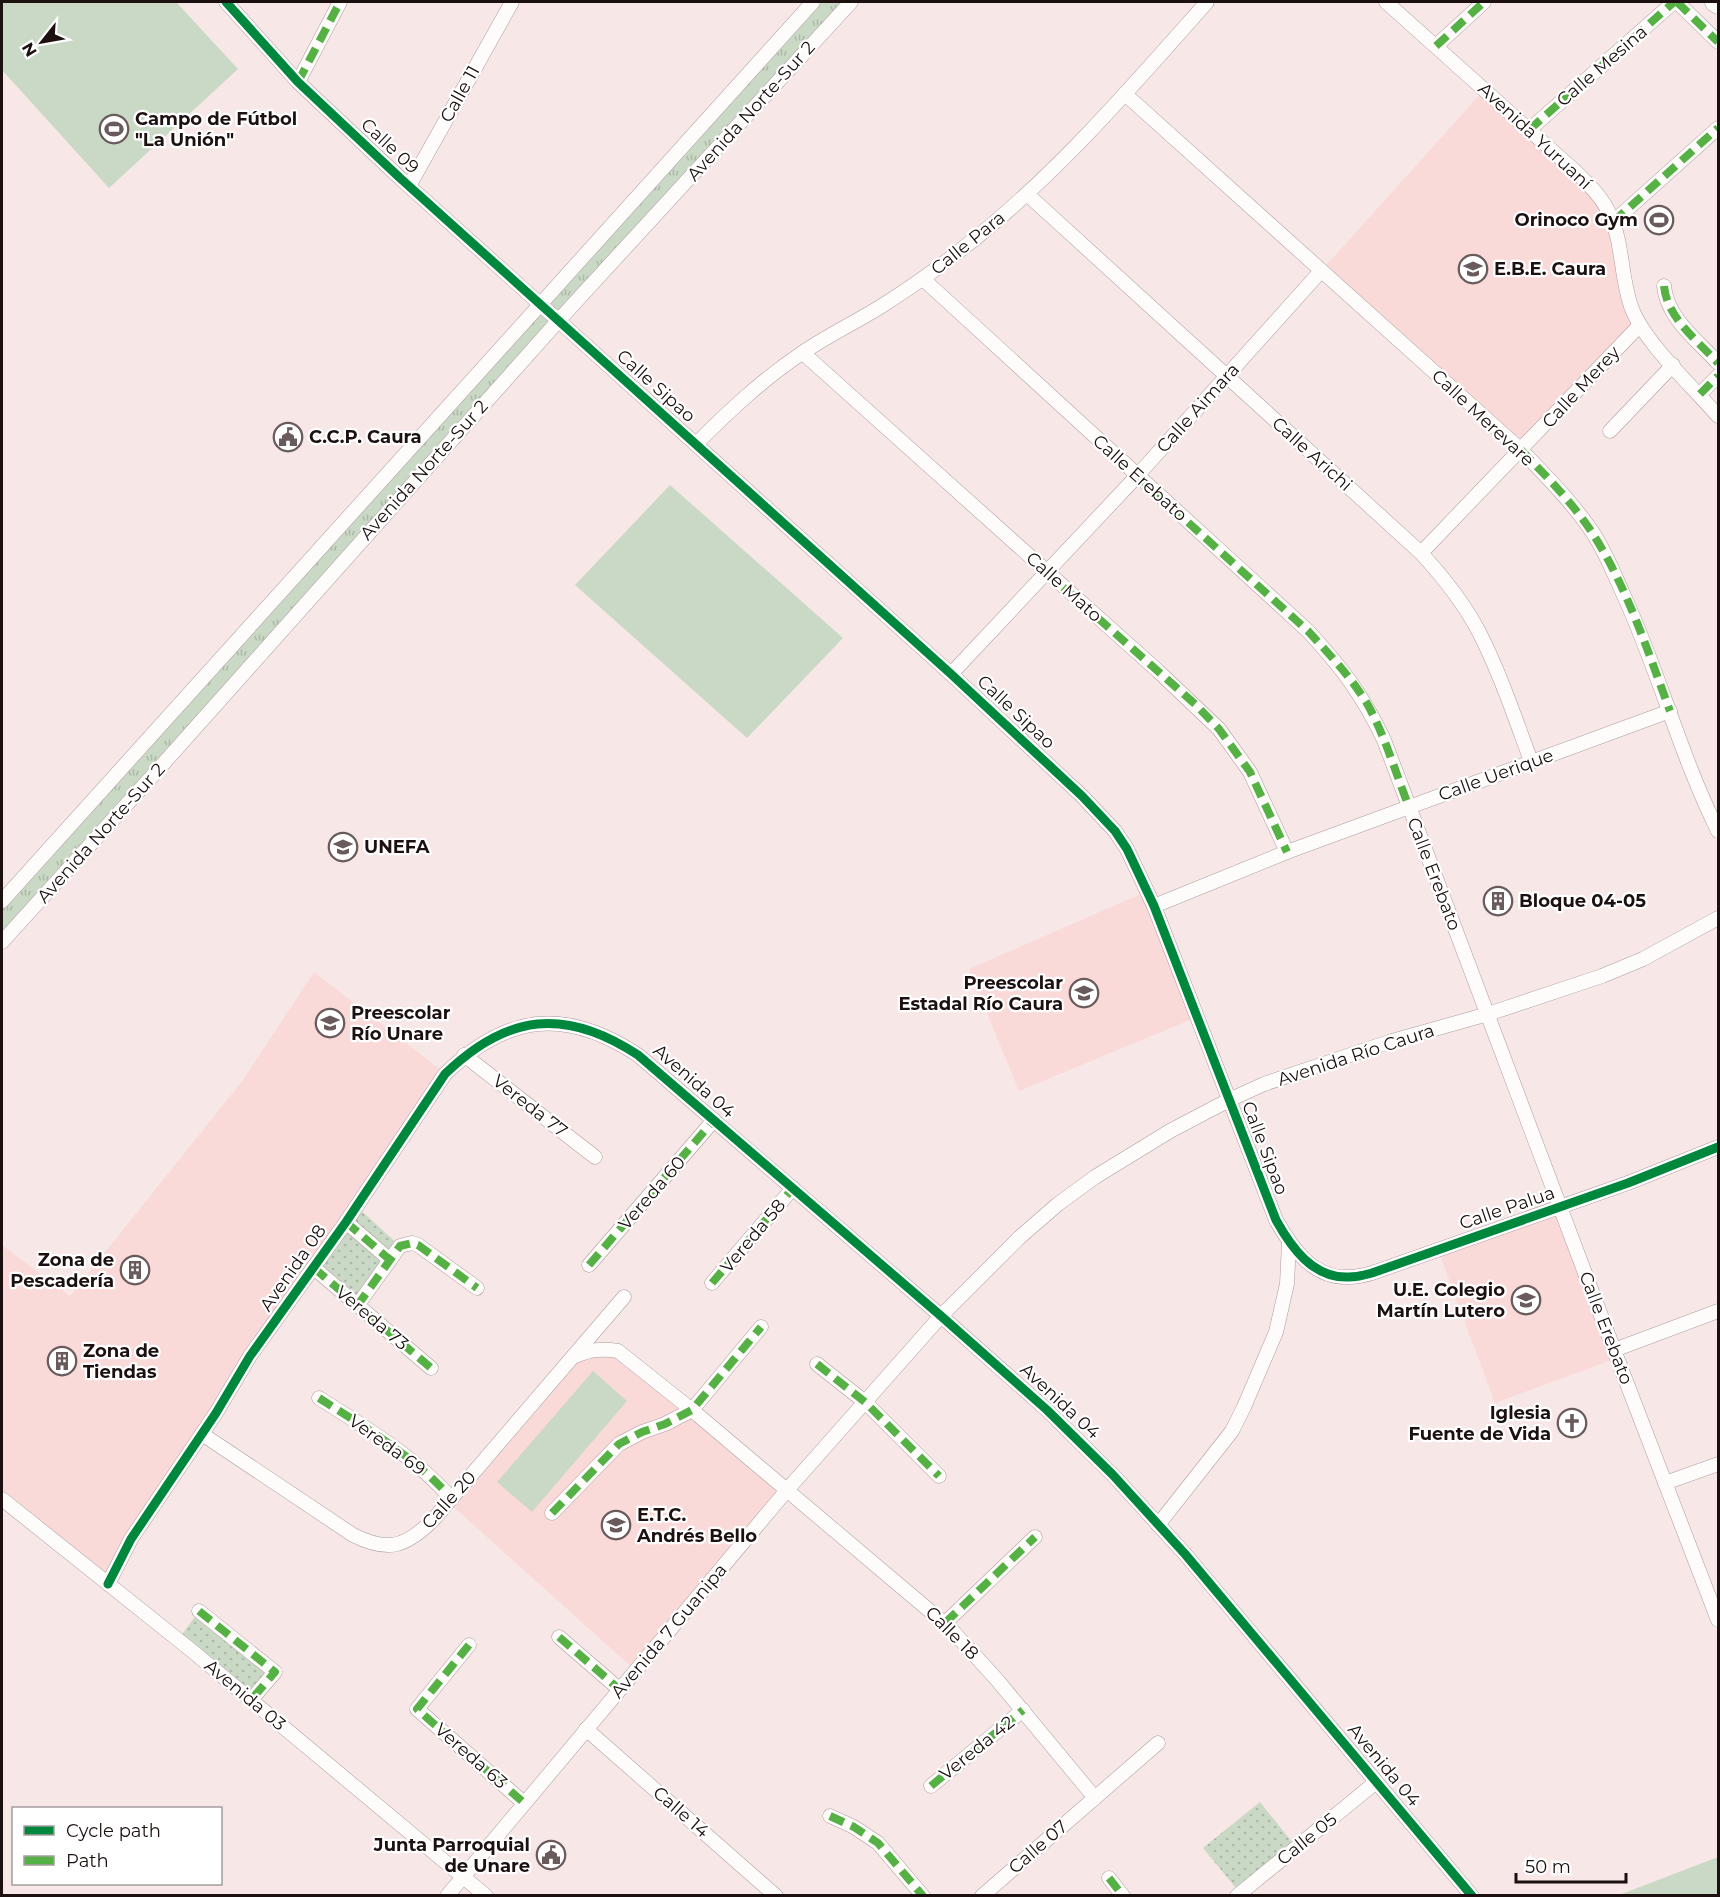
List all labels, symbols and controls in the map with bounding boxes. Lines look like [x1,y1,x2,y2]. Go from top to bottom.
north arrow [12,12,72,72]
street label: Calle Mesina [1552,21,1652,111]
street label: Avenida Norte-Sur 2 [682,37,820,185]
text: N [18,39,41,60]
street label: Calle 11 [435,62,485,126]
street label: Avenida Yuruaní [1474,78,1597,195]
place label: Campo de Fútbol "La Unión" [135,108,297,151]
sports icon: Campo de Fútbol "La Unión" [98,113,130,145]
street label: Calle 09 [356,114,424,178]
sports icon: Orinoco Gym [1643,204,1675,236]
street label: Calle Para [927,206,1009,280]
place label: Orinoco Gym [1514,209,1638,231]
school or university icon: E.B.E. Caura [1457,253,1489,285]
place label: E.B.E. Caura [1494,258,1606,280]
street label: Calle Merey [1537,341,1625,433]
street label: Calle Sipao [612,345,700,427]
street label: Calle Aimara [1152,359,1244,457]
street label: Calle Merevare [1427,365,1539,471]
street label: Avenida Norte-Sur 2 [355,396,493,544]
street label: Calle Arichi [1267,412,1357,496]
public building icon: C.C.P. Caura [272,421,304,453]
place label: C.C.P. Caura [309,426,422,448]
street label: Calle Erebato [1088,430,1192,526]
street label: Calle Mato [1021,547,1107,627]
street label: Calle Sipao [972,670,1060,754]
street label: Calle Uerique [1436,744,1557,806]
street label: Avenida Norte-Sur 2 [32,759,170,907]
street label: Calle Erebato [1402,814,1466,934]
school or university icon: UNEFA [327,831,359,863]
place label: UNEFA [364,836,430,858]
building icon: Bloque 04-05 [1482,885,1514,917]
place label: Bloque 04-05 [1519,890,1646,912]
place label: Preescolar Estadal Río Caura [899,972,1063,1015]
school or university icon: Preescolar Estadal Río Caura [1068,977,1100,1009]
place label: Preescolar Río Unare [351,1002,451,1045]
school or university icon: Preescolar Río Unare [314,1007,346,1039]
street label: Avenida Río Caura [1275,1019,1437,1091]
street label: Avenida 04 [649,1040,739,1123]
street label: Vereda 77 [488,1070,572,1142]
street label: Calle Sipao [1237,1098,1293,1198]
street label: Vereda 60 [614,1152,690,1234]
street label: Calle Palua [1456,1181,1558,1235]
street label: Vereda 58 [716,1195,790,1277]
street label: Avenida 08 [255,1220,331,1316]
place label: Zona de Pescadería [10,1249,114,1292]
building icon: Zona de Pescadería [119,1254,151,1286]
street label: Calle Erebato [1574,1268,1638,1388]
place label: U.E. Colegio Martín Lutero [1376,1279,1505,1322]
street label: Vereda 73 [331,1281,413,1355]
school or university icon: U.E. Colegio Martín Lutero [1510,1284,1542,1316]
place label: Zona de Tiendas [83,1340,159,1383]
building icon: Zona de Tiendas [46,1345,78,1377]
street label: Avenida 04 [1016,1358,1105,1444]
place label: Iglesia Fuente de Vida [1408,1402,1551,1445]
church icon: Iglesia Fuente de Vida [1556,1407,1588,1439]
street label: Vereda 69 [344,1410,430,1480]
street label: Calle 20 [417,1466,481,1534]
place label: E.T.C. Andrés Bello [636,1504,757,1547]
school or university icon: E.T.C. Andrés Bello [600,1509,632,1541]
street label: Avenida 7 Guanipa [606,1559,732,1703]
street label: Calle 18 [921,1602,983,1664]
street label: Avenida 03 [200,1655,290,1735]
street label: Vereda 42 [935,1711,1019,1785]
street label: Vereda 63 [430,1719,512,1793]
street label: Avenida 04 [1343,1719,1425,1811]
street label: Calle 14 [649,1782,714,1842]
legend [12,1807,222,1885]
street label: Calle 05 [1273,1808,1341,1870]
street label: Calle 07 [1004,1815,1072,1879]
text: Cycle path [66,1820,161,1842]
place label: Junta Parroquial de Unare [373,1834,530,1877]
public building icon: Junta Parroquial de Unare [535,1839,567,1871]
scale bar [1516,1846,1626,1884]
text: Path [66,1850,109,1872]
text: 50 m [1525,1856,1571,1878]

